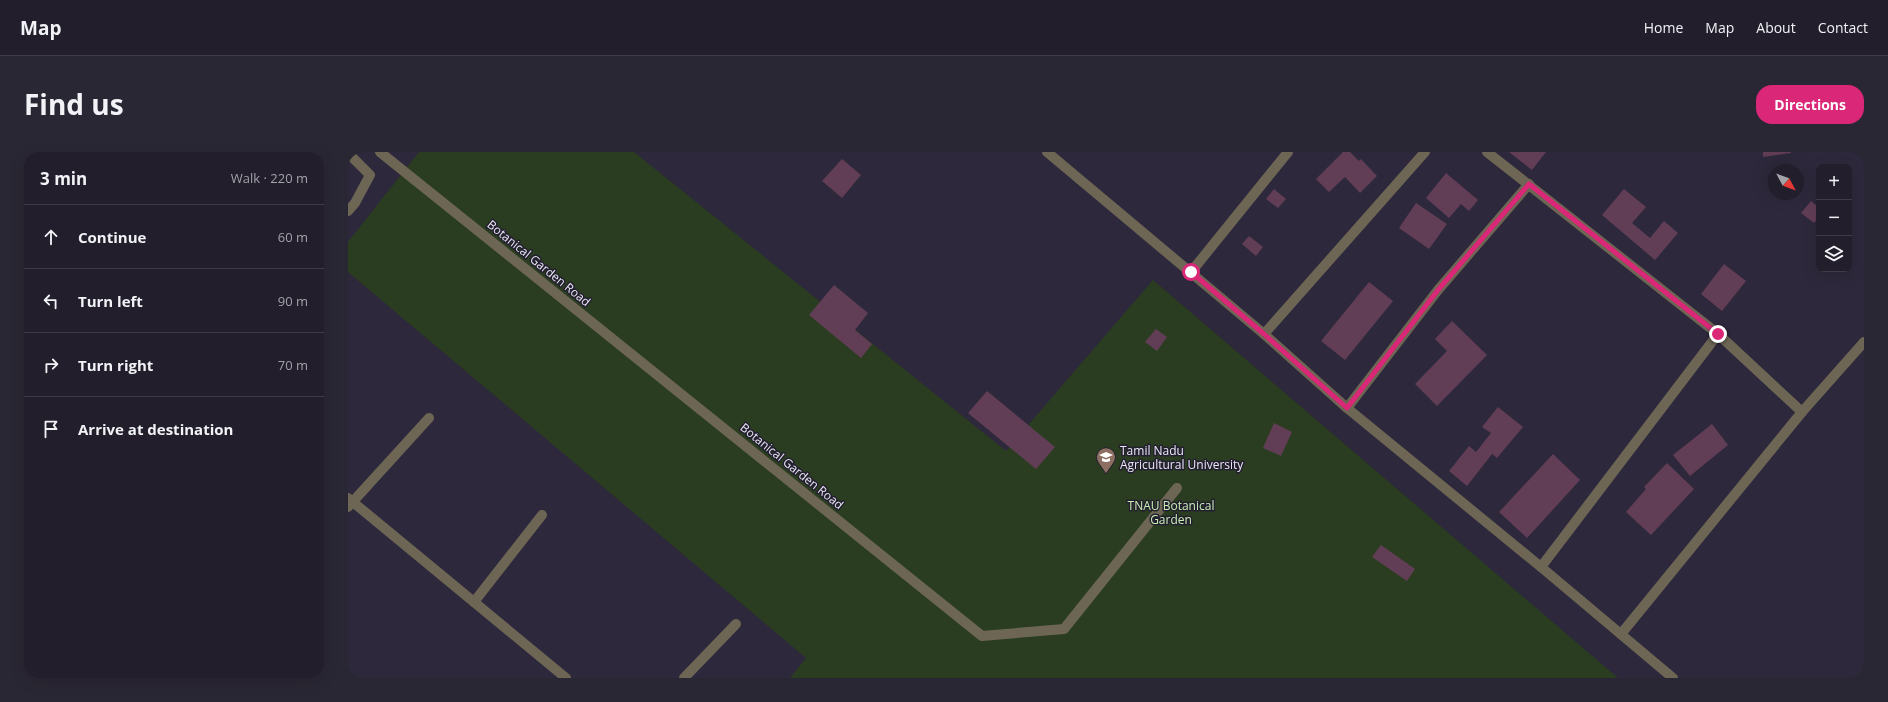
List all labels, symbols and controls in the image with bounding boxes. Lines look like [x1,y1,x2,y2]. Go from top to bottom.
text: Map [20,15,61,41]
text: Home [1644,18,1683,37]
text: Map [1705,18,1734,37]
text: About [1756,18,1796,37]
text: Contact [1818,18,1868,37]
text: Find us [24,85,124,123]
button: Directions [1756,85,1864,124]
north arrow [1768,164,1804,200]
map controls [1816,164,1852,272]
button: + [1816,164,1852,200]
text: 3 min [40,167,87,190]
text: Walk · 220 m [231,169,308,187]
button: − [1816,200,1852,236]
street label: Botanical Garden Road [484,216,594,310]
icon: ahead [40,226,62,248]
text: Continue [78,227,146,247]
text: 60 m [278,228,308,246]
button: layers [1816,236,1852,272]
route start [1182,263,1200,281]
icon: left [40,290,62,312]
text: Turn left [78,291,143,311]
text: 90 m [278,292,308,310]
route end [1709,325,1727,343]
icon: right [40,354,62,376]
text: Turn right [78,355,153,375]
text: 70 m [278,356,308,374]
icon: arrive [40,418,62,440]
text: Arrive at destination [78,419,233,439]
street label: Botanical Garden Road [737,419,847,513]
place label: Tamil Nadu Agricultural University [1120,442,1244,473]
school or university icon: Tamil Nadu Agricultural University [1095,446,1117,474]
park label: TNAU Botanical Garden [1128,497,1214,528]

